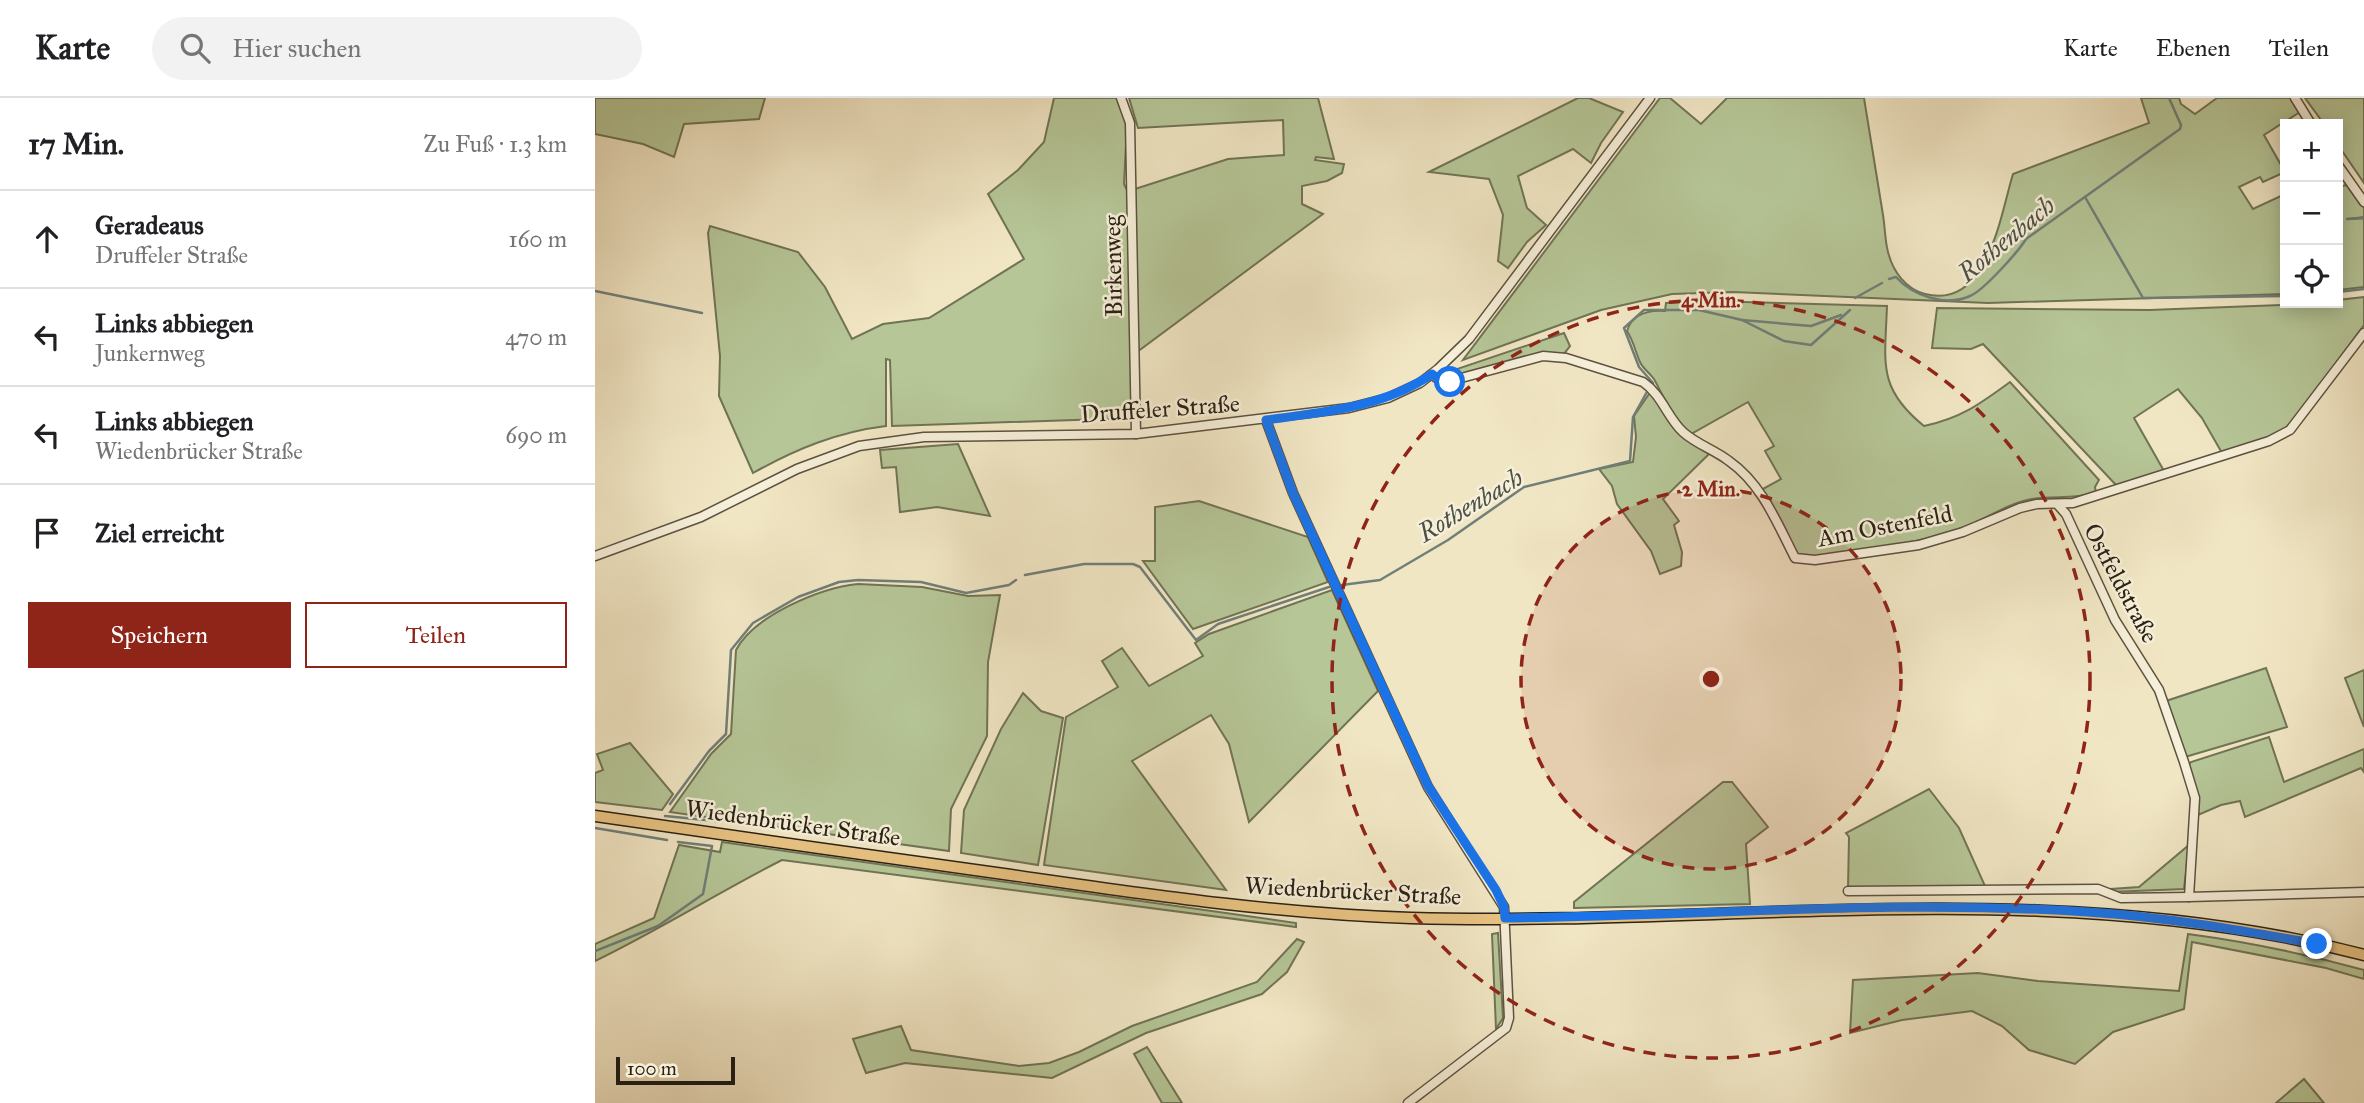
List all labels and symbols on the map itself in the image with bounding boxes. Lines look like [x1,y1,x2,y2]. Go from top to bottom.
water label: Rothenbach [1950,189,2061,290]
street label: Birkenweg [1097,214,1129,317]
text: 4 Min. [1681,287,1741,313]
route start [1434,366,1465,397]
street label: Druffeler Straße [1079,388,1241,430]
water label: Rothenbach [1411,461,1529,549]
text: 2 Min. [1682,476,1740,502]
street label: Am Ostenfeld [1814,498,1955,554]
street label: Ostfeldstraße [2077,518,2165,648]
centre of rings [1699,667,1723,691]
street label: Wiedenbrücker Straße [684,793,902,853]
street label: Wiedenbrücker Straße [1244,870,1462,912]
route end [2301,928,2332,959]
scale bar [616,1054,735,1086]

